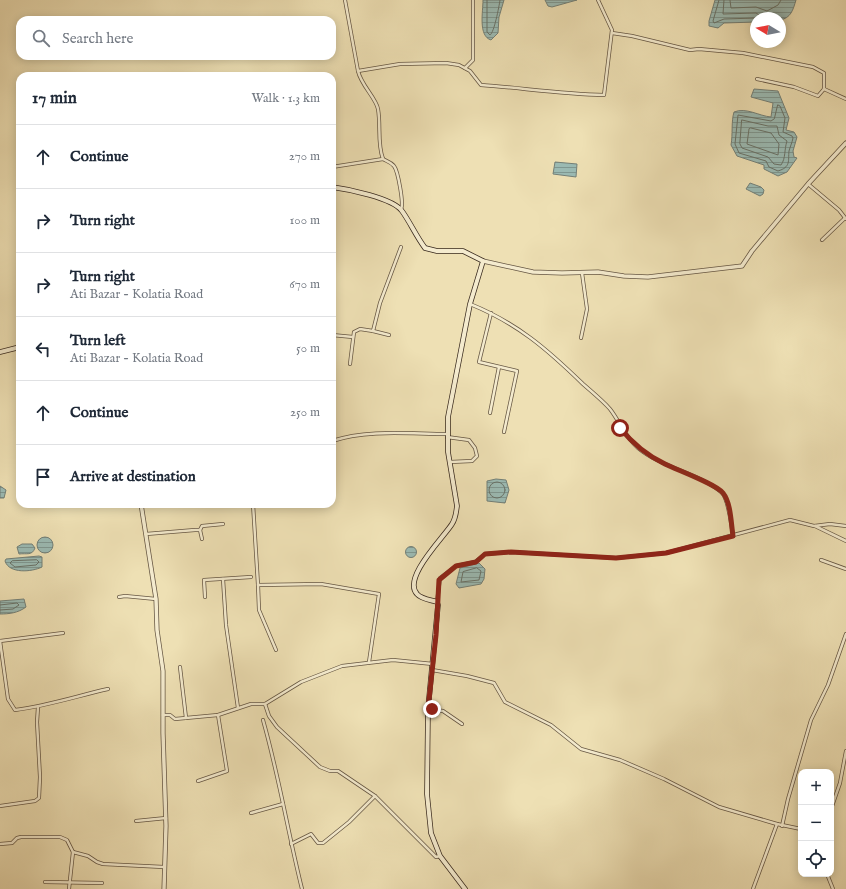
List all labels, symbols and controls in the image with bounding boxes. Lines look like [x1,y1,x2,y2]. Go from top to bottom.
north arrow [750,12,786,48]
search box [16,16,336,60]
icon: search [30,27,52,49]
text: Search here [62,29,133,48]
text: 17 min [32,88,77,109]
text: Walk · 1.3 km [251,90,320,107]
icon: ahead [32,146,54,168]
text: Continue [70,147,128,166]
text: 270 m [289,148,320,165]
icon: right [32,210,54,232]
text: Turn right [70,211,135,230]
text: 100 m [290,212,320,229]
text: Turn right [70,267,135,286]
icon: right [32,274,54,296]
text: 670 m [289,276,320,293]
text: Ati Bazar - Kolatia Road [70,286,203,303]
text: Turn left [70,331,126,350]
icon: left [32,338,54,360]
text: 50 m [296,340,320,357]
text: Ati Bazar - Kolatia Road [70,350,203,367]
icon: ahead [32,402,54,424]
text: Continue [70,403,128,422]
text: 250 m [290,404,320,421]
route start [611,419,629,437]
icon: arrive [32,466,54,488]
text: Arrive at destination [70,467,196,486]
route end [423,700,441,718]
map controls [798,769,834,877]
button: + [798,769,834,805]
button: − [798,805,834,841]
button: locate [798,841,834,877]

